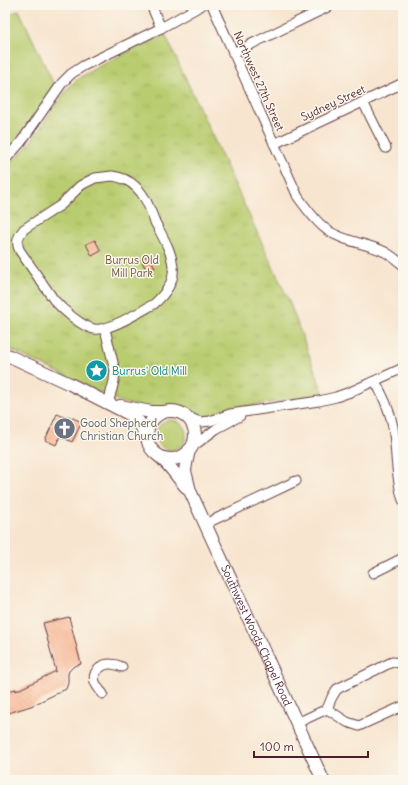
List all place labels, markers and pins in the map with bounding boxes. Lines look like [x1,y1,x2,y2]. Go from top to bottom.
place icon: Burrus' Old Mill [83,358,109,384]
place label: Burrus' Old Mill [112,364,187,378]
church icon: Good Shepherd Christian Church [51,416,77,442]
place label: Good Shepherd Christian Church [80,416,163,443]

